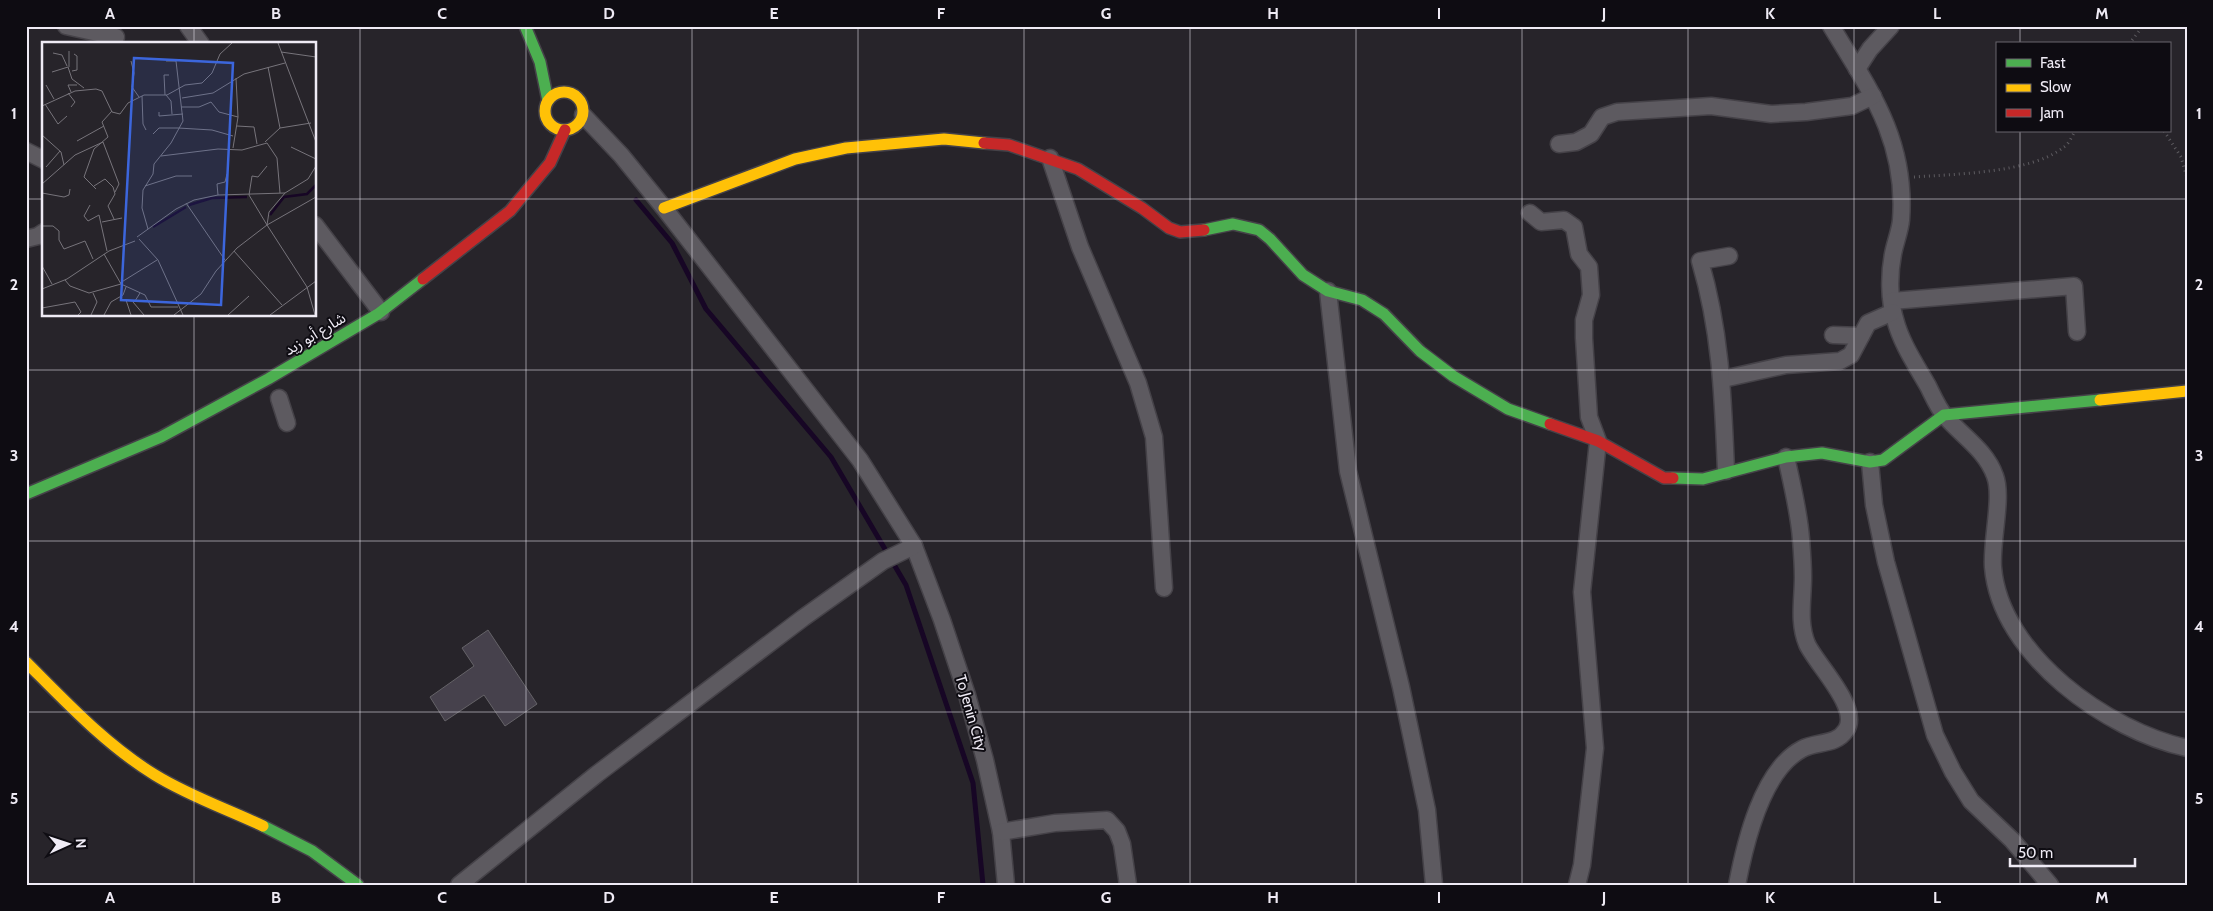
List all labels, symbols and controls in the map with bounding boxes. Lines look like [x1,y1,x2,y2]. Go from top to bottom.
text: A [105,4,115,23]
text: B [271,4,281,23]
text: C [437,4,447,23]
text: D [603,4,615,23]
text: E [769,4,779,23]
text: F [937,4,946,23]
text: G [1101,4,1111,23]
text: H [1267,4,1279,23]
text: I [1437,4,1441,23]
text: J [1601,4,1606,23]
text: K [1765,4,1775,23]
text: L [1933,4,1941,23]
text: M [2095,4,2109,23]
inset map [42,42,316,316]
legend [1996,42,2170,132]
text: Fast [2040,54,2065,72]
text: Slow [2040,78,2071,96]
text: 1 [11,104,17,123]
text: Jam [2039,104,2064,122]
text: 1 [2196,104,2202,123]
text: 2 [10,275,18,294]
text: 2 [2195,275,2203,294]
street label: شارع أبو زيد [281,309,351,362]
text: 3 [10,446,18,465]
text: 3 [2195,446,2203,465]
text: 4 [9,617,19,636]
text: 4 [2194,617,2204,636]
street label: To Jenin City [952,673,991,754]
text: 5 [10,789,18,808]
text: 5 [2195,789,2203,808]
north arrow [42,818,92,868]
scale bar [2010,836,2136,868]
text: N [72,838,90,849]
text: 50 m [2018,844,2053,862]
text: A [105,888,115,907]
text: B [271,888,281,907]
text: C [437,888,447,907]
text: D [603,888,615,907]
text: E [769,888,779,907]
text: F [937,888,946,907]
text: G [1101,888,1111,907]
text: H [1267,888,1279,907]
text: I [1437,888,1441,907]
text: J [1601,888,1606,907]
text: K [1765,888,1775,907]
text: L [1933,888,1941,907]
text: M [2095,888,2109,907]

